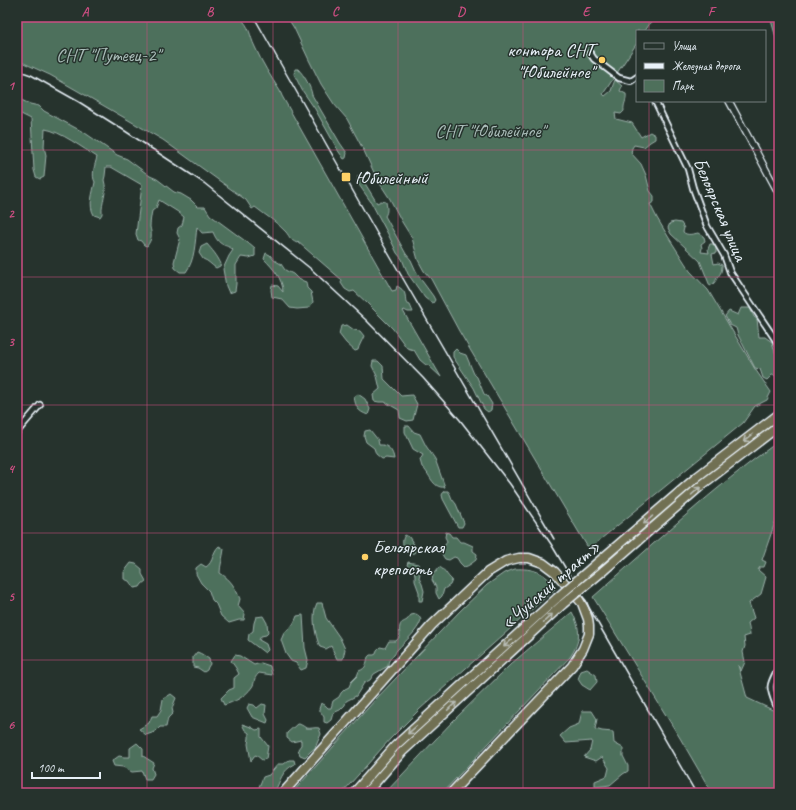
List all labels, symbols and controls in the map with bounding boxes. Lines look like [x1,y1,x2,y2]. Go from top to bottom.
text: A [82,4,90,20]
text: B [207,4,215,20]
text: C [332,4,340,20]
text: D [457,4,466,20]
text: E [583,4,592,20]
text: F [708,4,717,20]
legend [636,30,766,102]
place label: контора СНТ "Юбилейное" [507,38,599,84]
text: Улица [672,38,697,54]
park label: СНТ "Путеец-2" [56,43,164,67]
marker: контора СНТ "Юбилейное" [597,55,607,65]
text: Железная дорога [672,58,741,74]
text: 1 [8,78,16,94]
text: Парк [672,78,695,94]
park label: СНТ "Юбилейное" [435,119,548,143]
street label: Белоярская улица [688,154,753,266]
place label: Юбилейный [355,166,429,190]
marker: Юбилейный [340,171,352,183]
text: 2 [8,206,15,222]
text: 3 [8,334,15,350]
one-way arrow [743,433,754,442]
text: 4 [8,461,16,477]
one-way arrow [691,486,701,495]
one-way arrow [643,515,653,524]
place label: Белоярская крепость [373,535,446,581]
street label: «Чуйский тракт» [496,535,606,635]
marker: Белоярская крепость [360,552,370,562]
text: 5 [8,589,15,605]
one-way arrow [543,613,553,623]
one-way arrow [503,638,513,647]
one-way arrow [447,702,457,711]
text: 6 [8,717,15,733]
one-way arrow [406,726,417,735]
scale bar [32,754,100,780]
text: 100 m [38,760,65,776]

